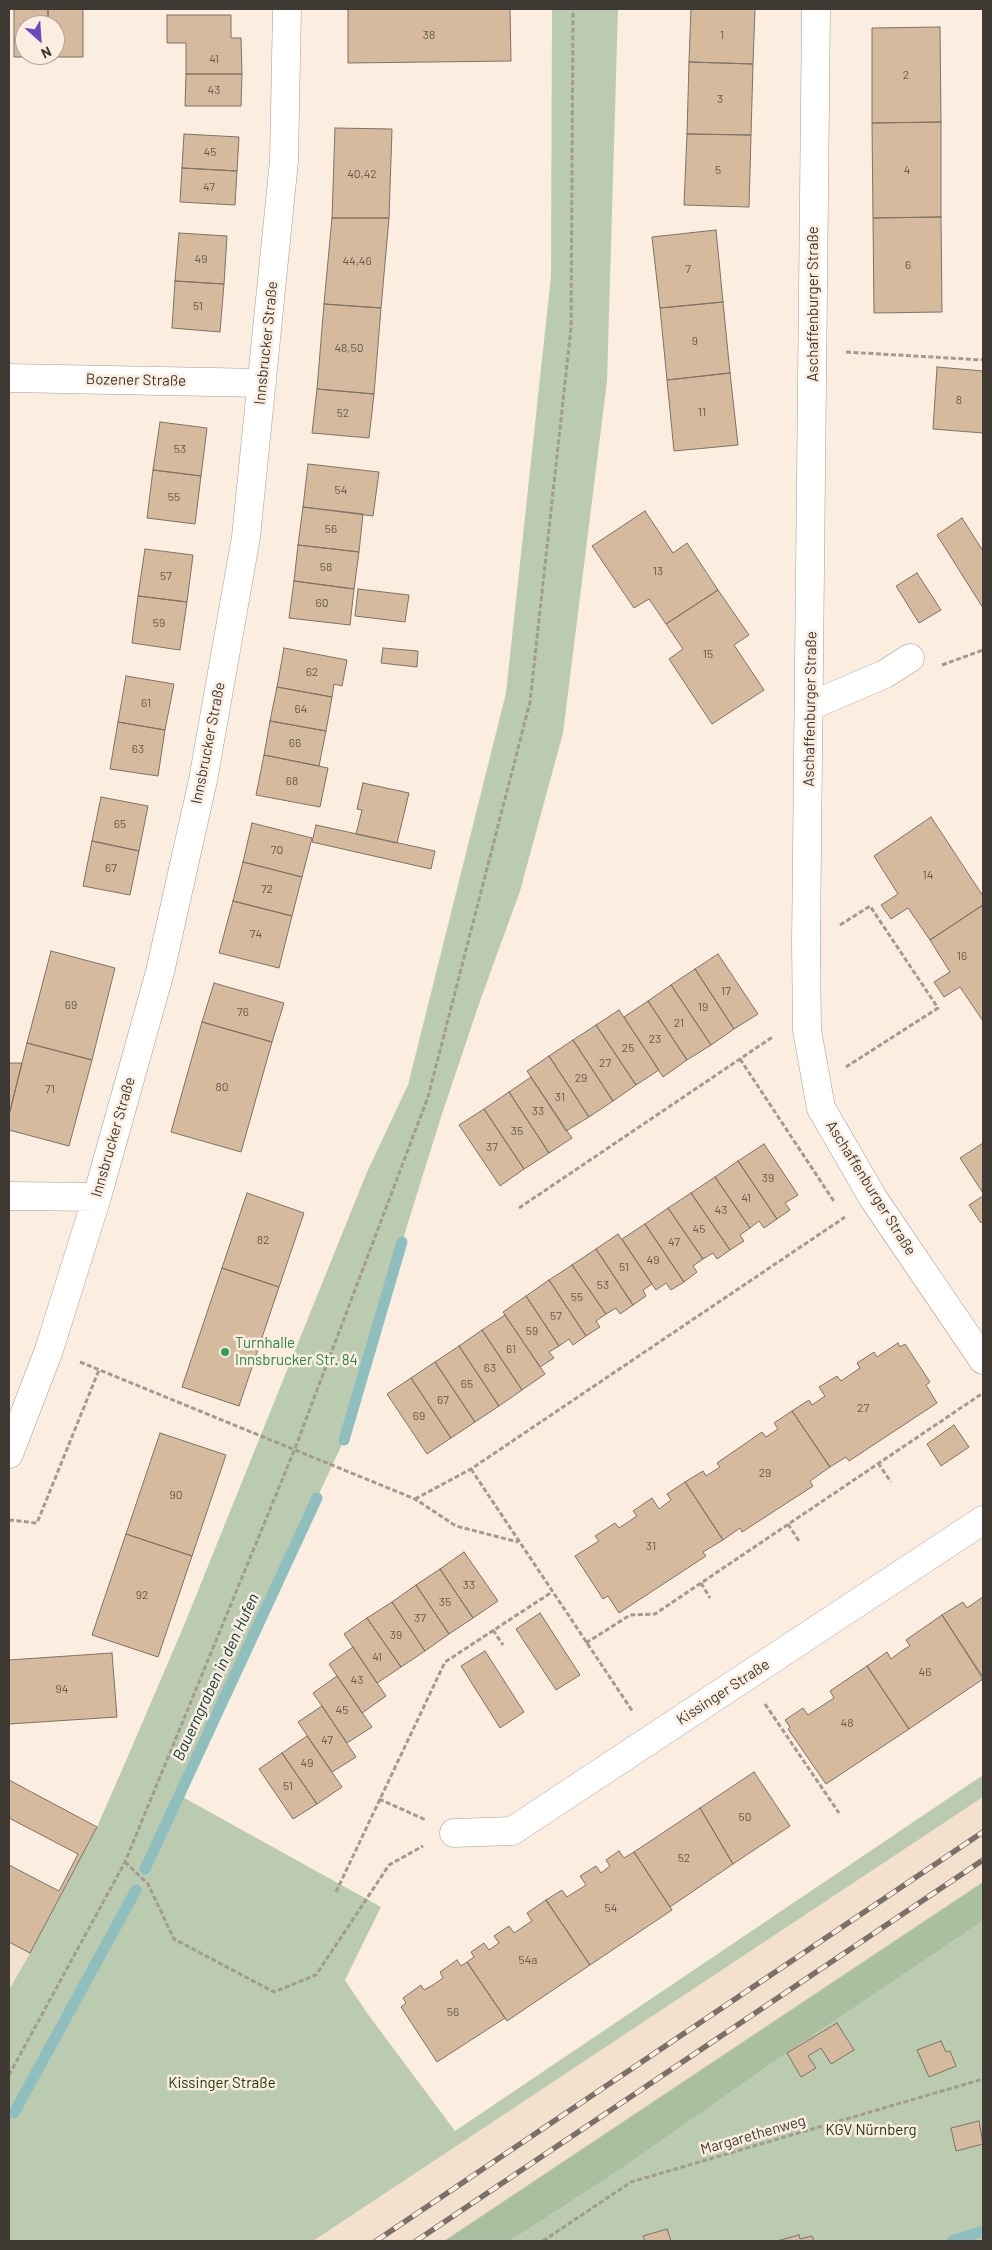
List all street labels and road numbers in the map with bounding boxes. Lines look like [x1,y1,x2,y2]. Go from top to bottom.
street label: Aschaffenburger Straße [804,226,822,382]
street label: Innsbrucker Straße [251,280,281,406]
street label: Bozener Straße [86,370,186,390]
street label: Aschaffenburger Straße [800,631,820,787]
street label: Innsbrucker Straße [187,680,229,806]
street label: Innsbrucker Straße [87,1075,139,1199]
street label: Aschaffenburger Straße [822,1117,920,1259]
street label: Kissinger Straße [673,1655,773,1729]
street label: Margarethenweg [698,2111,808,2159]

